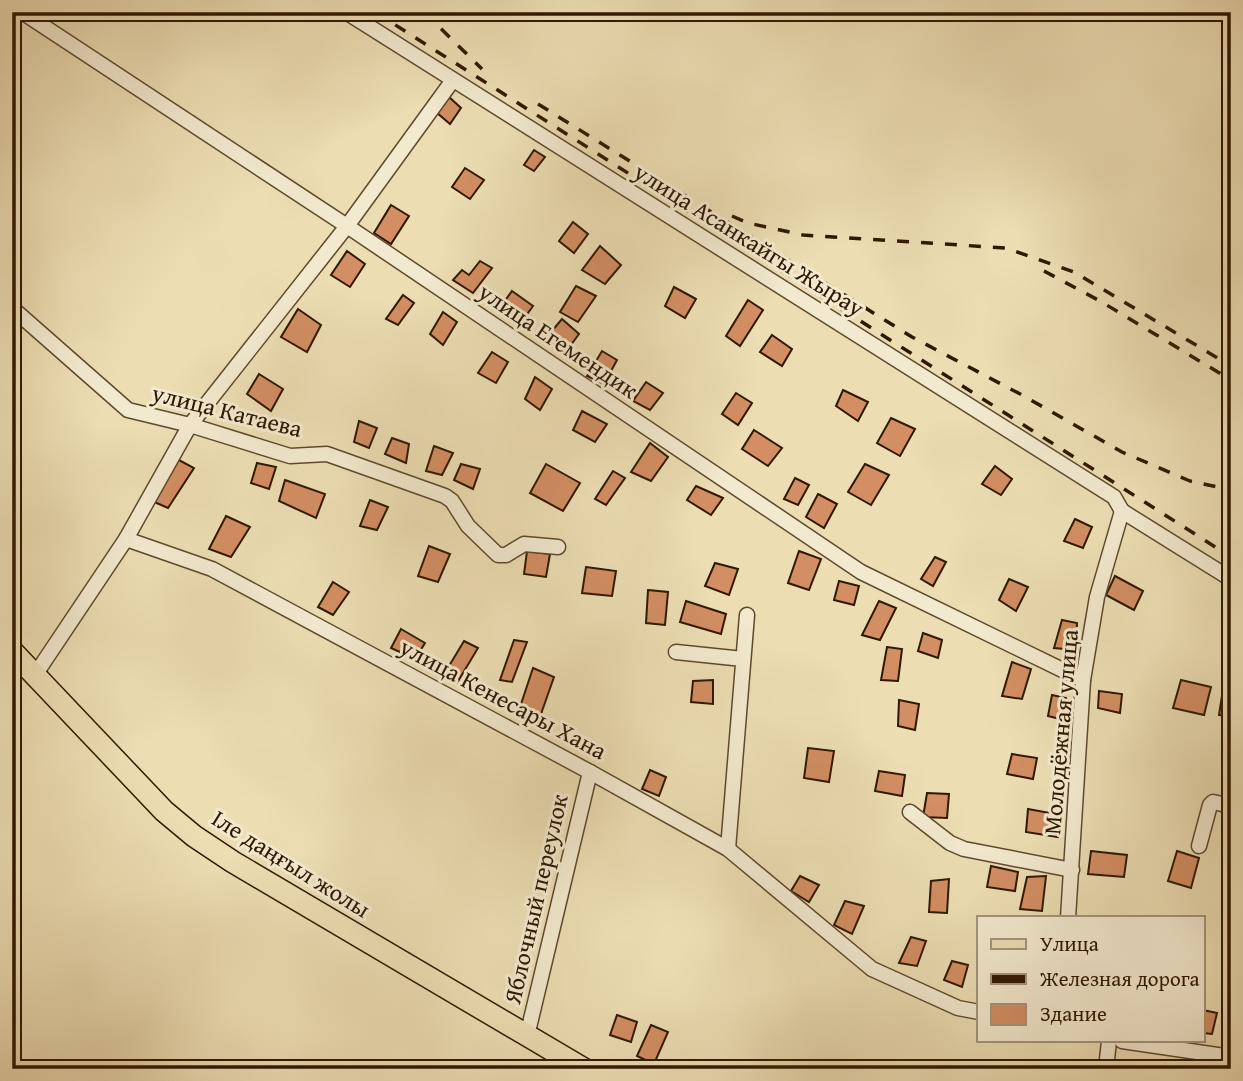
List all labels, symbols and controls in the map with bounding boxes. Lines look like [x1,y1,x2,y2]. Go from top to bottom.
street label: улица Асанкайгы Жырау [626,154,871,325]
street label: улица Егемендик [471,274,645,407]
street label: улица Катаева [147,375,306,446]
street label: Молодёжная улица [1034,627,1087,836]
street label: улица Кенесары Хана [393,629,614,768]
street label: Яблочный переулок [494,790,577,1008]
street label: Іле даңғыл жолы [205,801,378,927]
legend [977,916,1204,1042]
text: Улица [1040,928,1099,959]
text: Железная дорога [1039,963,1200,994]
text: Здание [1040,998,1107,1029]

